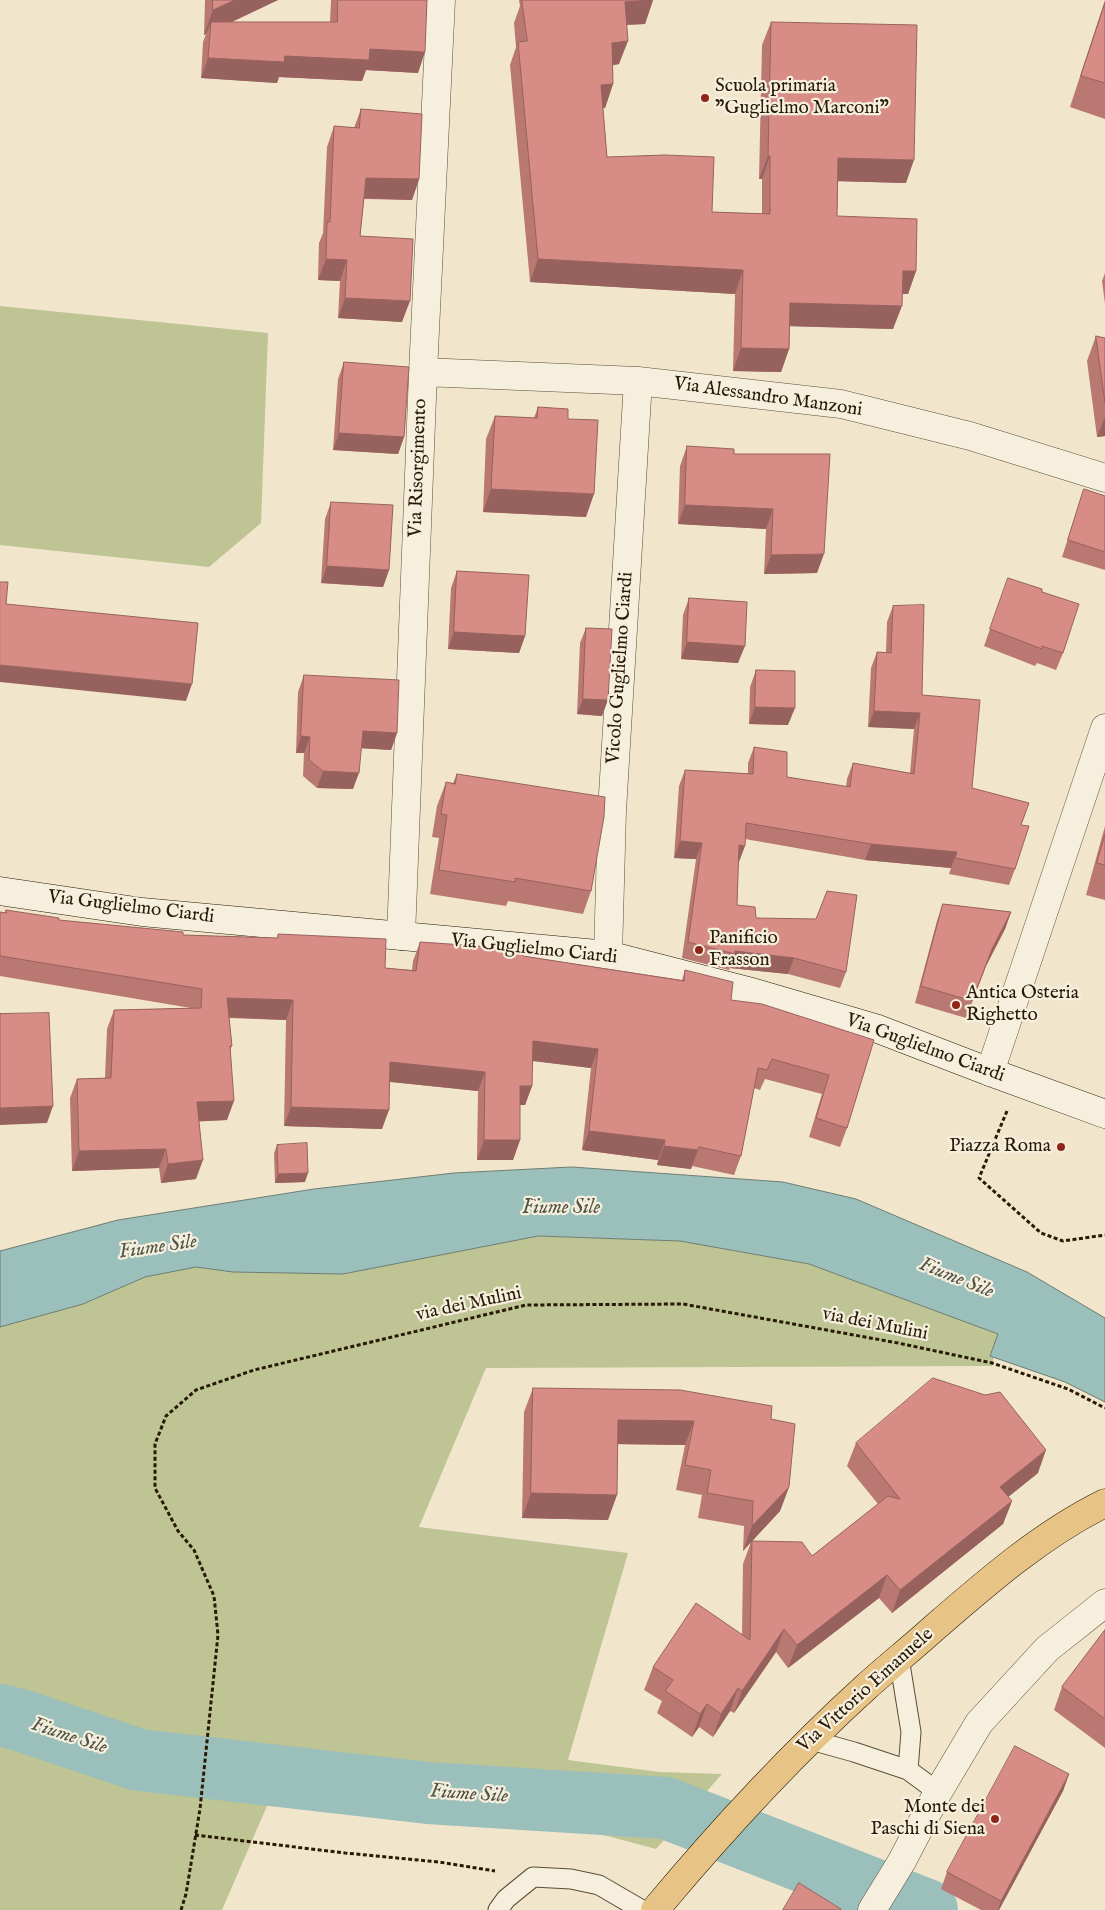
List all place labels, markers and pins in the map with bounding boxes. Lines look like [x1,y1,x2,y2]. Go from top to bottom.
place label: Scuola primaria "Guglielmo Marconi" [715,76,889,120]
marker: Scuola primaria "Guglielmo Marconi" [699,92,711,104]
place label: Panificio Frasson [709,928,778,972]
marker: Panificio Frasson [693,944,705,956]
place label: Antica Osteria Righetto [966,983,1079,1027]
marker: Antica Osteria Righetto [950,999,962,1011]
place label: Piazza Roma [949,1136,1051,1158]
marker: Piazza Roma [1055,1141,1067,1153]
place label: Monte dei Paschi di Siena [871,1797,985,1841]
marker: Monte dei Paschi di Siena [989,1813,1001,1825]

